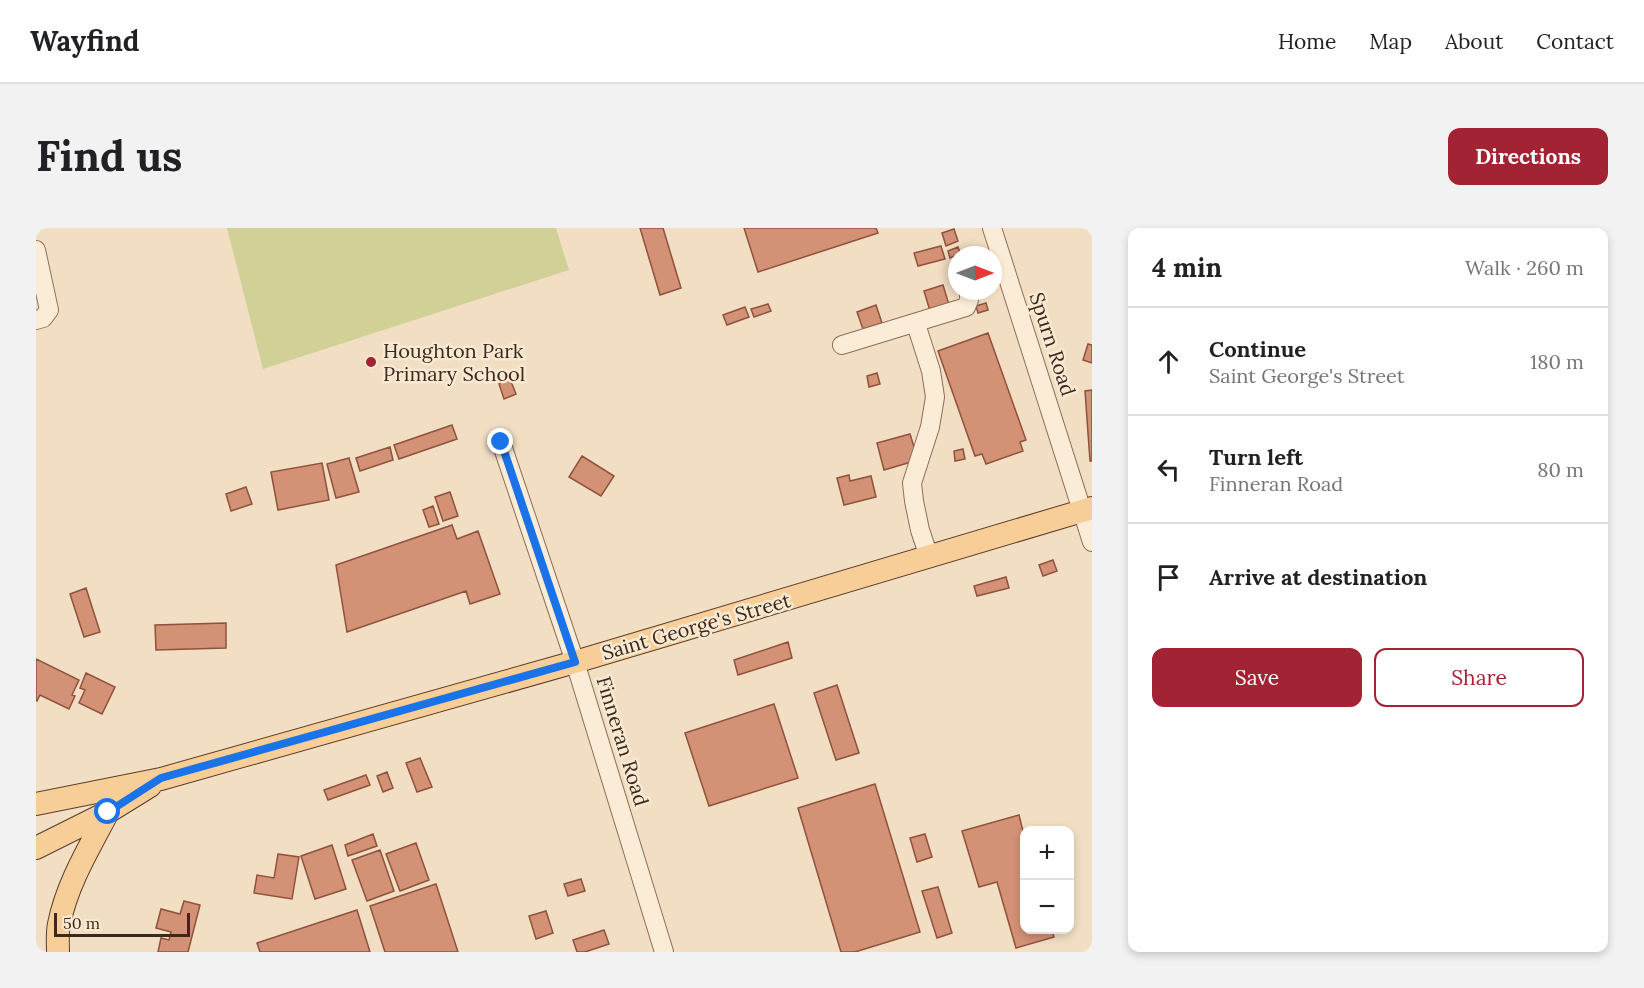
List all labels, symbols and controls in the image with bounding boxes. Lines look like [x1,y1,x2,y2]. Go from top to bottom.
text: Wayfind [30,23,139,59]
text: Home [1278,28,1336,55]
text: Map [1369,28,1412,55]
text: About [1445,28,1503,55]
text: Contact [1536,28,1614,55]
button: Directions [1448,128,1608,185]
text: Find us [36,129,182,183]
north arrow [948,246,1002,300]
text: 4 min [1152,251,1222,284]
text: Walk · 260 m [1465,255,1584,280]
street label: Spurn Road [1024,289,1082,399]
text: Continue [1209,335,1306,363]
place label: Houghton Park Primary School [383,338,525,386]
icon: ahead [1152,345,1185,378]
text: 180 m [1530,349,1584,374]
marker: Houghton Park Primary School [364,355,378,369]
text: Saint George's Street [1209,363,1404,388]
route end [487,428,513,454]
text: Turn left [1209,443,1303,471]
icon: left [1152,453,1185,486]
text: 80 m [1537,457,1584,482]
text: Finneran Road [1209,471,1343,496]
icon: arrive [1152,561,1185,594]
text: Arrive at destination [1209,563,1427,591]
street label: Saint George's Street [599,587,794,665]
button: Save [1152,648,1362,707]
button: Share [1374,648,1584,707]
street label: Finneran Road [591,673,655,809]
route start [94,798,120,824]
map controls [1020,826,1074,934]
button: + [1020,826,1074,880]
button: − [1020,880,1074,934]
scale bar [54,910,190,938]
text: 50 m [63,913,100,933]

